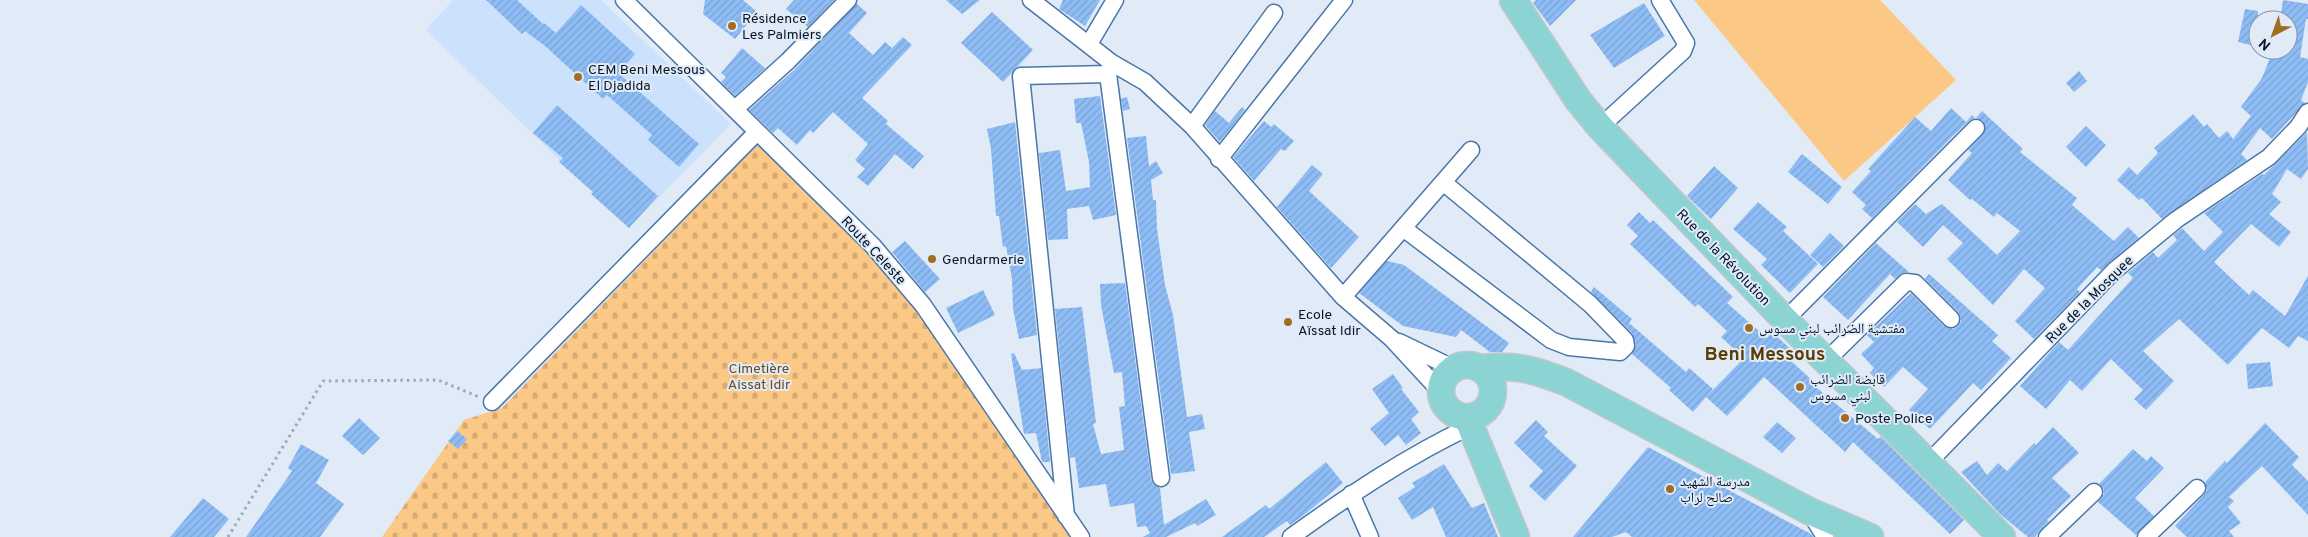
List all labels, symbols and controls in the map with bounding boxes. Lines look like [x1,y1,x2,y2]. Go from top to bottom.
north arrow [2248,10,2298,60]
place label: Résidence Les Palmiers [742,11,822,44]
marker: Résidence Les Palmiers [726,20,738,32]
text: N [2256,34,2275,53]
place label: CEM Beni Messous El Djadida [588,62,705,95]
marker: CEM Beni Messous El Djadida [572,71,584,83]
street label: Rue de la Révolution [1672,206,1773,310]
street label: Route Celeste [837,213,909,289]
place label: Gendarmerie [942,252,1024,269]
marker: Gendarmerie [926,253,938,265]
street label: Rue de la Mosquee [2043,253,2137,347]
place label: Ecole Aïssat Idir [1298,307,1361,340]
marker: Ecole Aïssat Idir [1282,316,1294,328]
place label: مفتشية الضرائب لبني مسوس [1759,321,1905,340]
marker: مفتشية الضرائب لبني مسوس [1743,322,1755,334]
district label: Beni Messous [1705,343,1825,367]
park label: Cimetière Aissat Idir [728,361,791,394]
place label: قابضة الضرائب لبني مسوس [1810,372,1885,407]
marker: قابضة الضرائب لبني مسوس [1794,381,1806,393]
place label: Poste Police [1855,411,1932,428]
marker: Poste Police [1839,412,1851,424]
place label: مدرسة الشهيد صالح لراب [1680,474,1750,507]
marker: مدرسة الشهيد صالح لراب [1664,483,1676,495]

